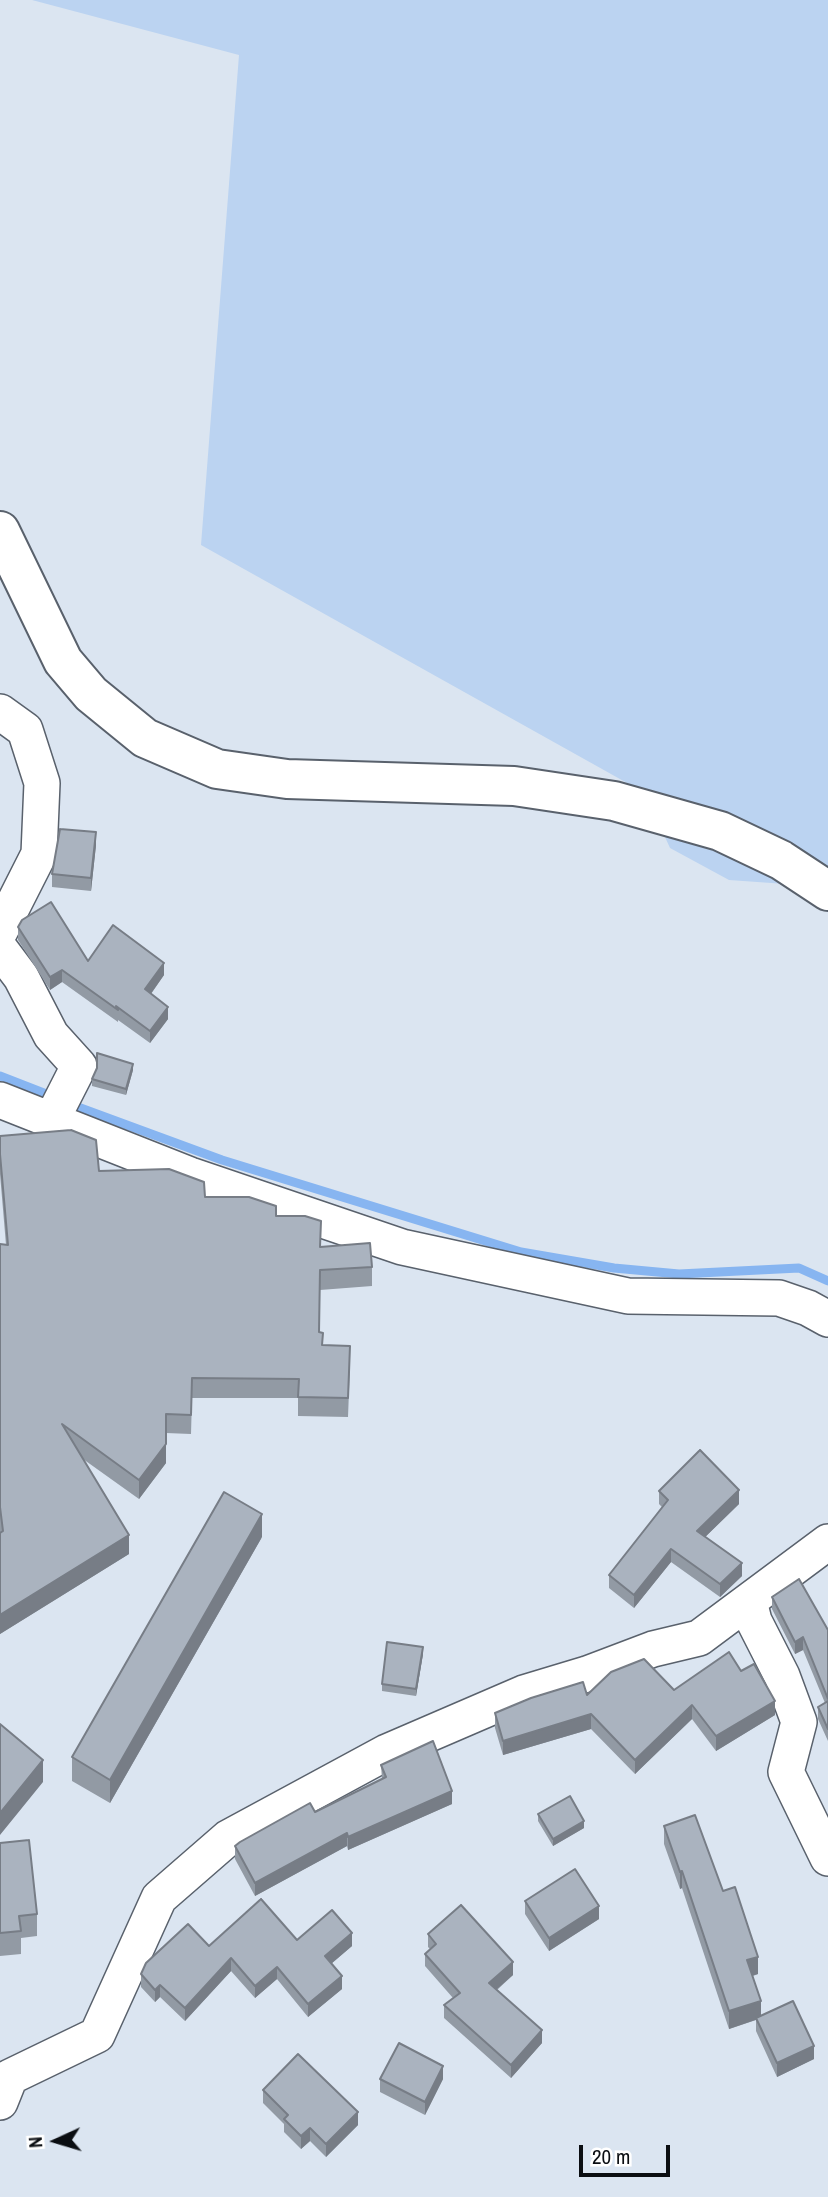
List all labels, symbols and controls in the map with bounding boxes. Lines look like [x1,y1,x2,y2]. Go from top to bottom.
north arrow [21,2106,91,2176]
scale bar [583,2130,674,2174]
text: N [22,2136,48,2149]
text: 20 m [592,2142,630,2171]

